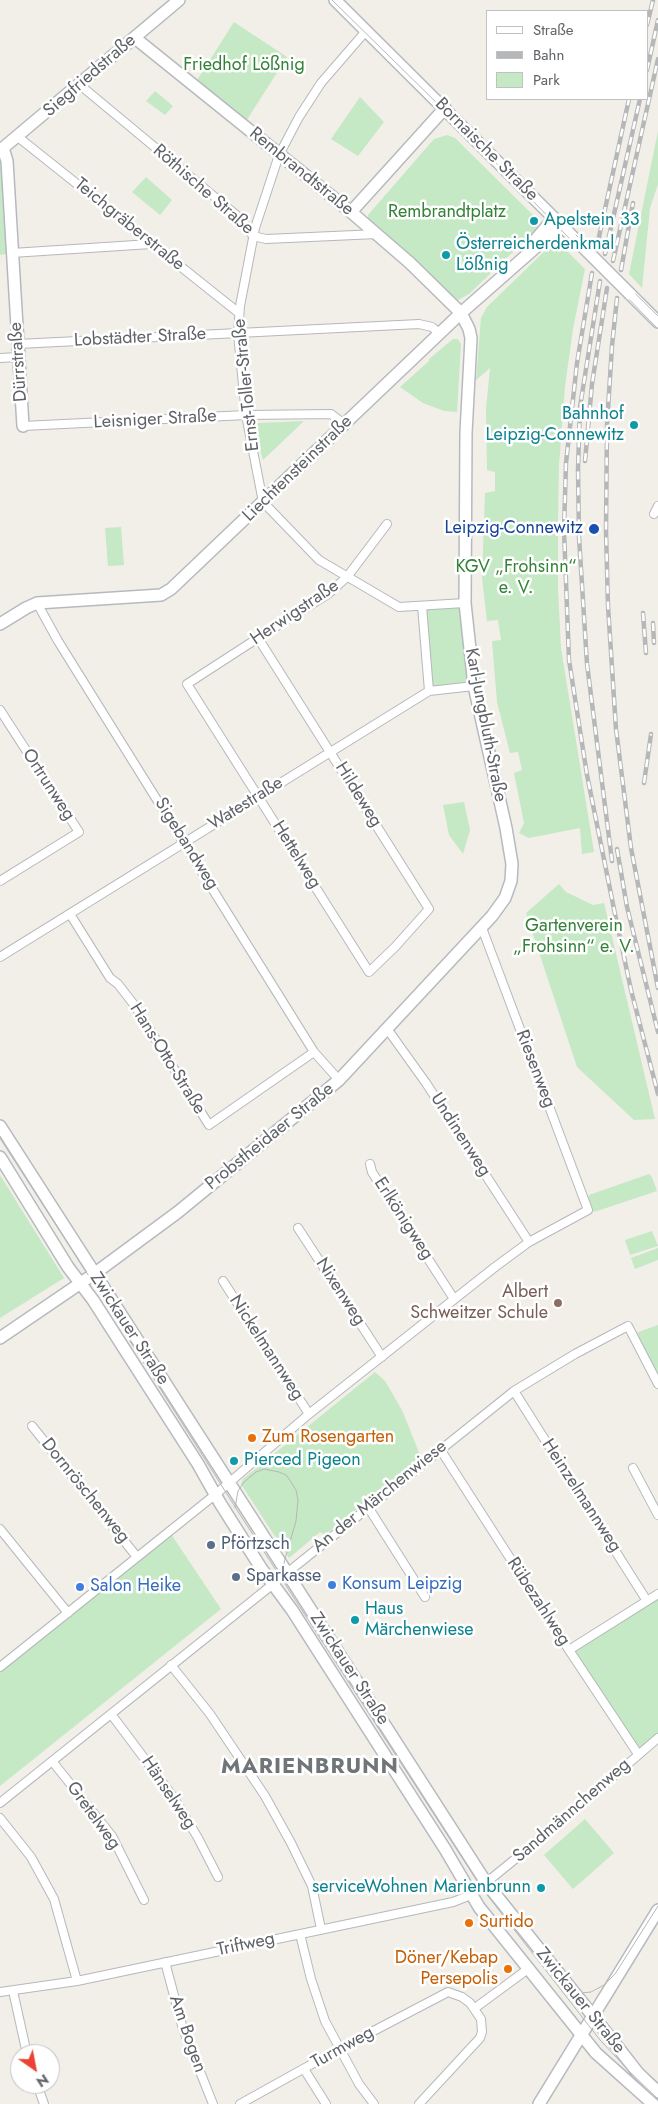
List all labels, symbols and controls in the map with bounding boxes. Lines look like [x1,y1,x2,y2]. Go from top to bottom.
legend [486,10,648,100]
text: Straße [533,19,573,41]
street label: Siegfriedstraße [39,30,141,122]
text: Bahn [533,44,564,66]
park label: Friedhof Lößnig [183,55,305,77]
text: Park [533,69,560,91]
street label: Bornaische Straße [430,94,542,206]
street label: Rembrandtstraße [244,123,358,221]
street label: Röthische Straße [148,140,258,240]
street label: Teichgräberstraße [70,174,188,276]
park label: Rembrandtplatz [388,202,506,224]
place label: Apelstein 33 [544,210,640,232]
marker: Apelstein 33 [528,215,540,227]
place label: Österreicherdenkmal Lößnig [456,234,614,276]
marker: Österreicherdenkmal Lößnig [440,249,452,261]
street label: Ernst-Toller-Straße [229,318,265,452]
street label: Dürrstraße [5,321,33,403]
street label: Lobstädter Straße [73,324,207,352]
place label: Bahnhof Leipzig-Connewitz [485,404,624,446]
street label: Leisniger Straße [93,406,217,434]
street label: Liechtensteinstraße [239,411,357,527]
marker: Bahnhof Leipzig-Connewitz [628,419,640,431]
place label: Leipzig-Connewitz [444,518,583,540]
marker: Leipzig-Connewitz [587,522,601,536]
park label: KGV „Frohsinn“ e. V. [455,557,577,600]
street label: Herwigstraße [247,576,343,650]
street label: Karl-Jungbluth-Straße [459,646,511,804]
street label: Ortrunweg [17,745,79,825]
street label: Hildeweg [330,759,386,831]
street label: Watestraße [205,773,287,835]
street label: Sigebandweg [149,794,223,894]
street label: Hettelweg [267,817,325,893]
park label: Gartenverein „Frohsinn“ e. V. [513,916,635,959]
street label: Hans-Otto-Straße [124,999,210,1119]
street label: Riesenweg [510,1027,560,1111]
street label: Probstheidaer Straße [202,1079,338,1195]
street label: Undinenweg [425,1089,495,1181]
street label: Erlkönigweg [368,1174,438,1264]
street label: Nixenweg [310,1254,370,1330]
street label: Zwickauer Straße [85,1269,173,1389]
place label: Albert Schweitzer Schule [410,1282,548,1325]
street label: Nickelmannweg [224,1291,308,1405]
marker: Albert Schweitzer Schule [552,1297,564,1309]
place label: Zum Rosengarten [262,1427,394,1449]
marker: Zum Rosengarten [246,1432,258,1444]
street label: Dornröschenweg [36,1434,134,1548]
street label: Heinzelmannweg [536,1435,626,1557]
street label: An der Märchenwiese [309,1436,451,1558]
place label: Pierced Pigeon [244,1450,361,1472]
marker: Pierced Pigeon [228,1455,240,1467]
place label: Pförtzsch [221,1534,290,1556]
marker: Pförtzsch [205,1539,217,1551]
street label: Rübezahlweg [501,1554,575,1650]
place label: Sparkasse [246,1566,321,1588]
marker: Sparkasse [230,1571,242,1583]
place label: Konsum Leipzig [342,1574,462,1596]
place label: Salon Heike [90,1576,181,1598]
marker: Konsum Leipzig [326,1579,338,1591]
marker: Salon Heike [74,1581,86,1593]
place label: Haus Märchenwiese [365,1599,474,1642]
street label: Zwickauer Straße [305,1609,393,1729]
marker: Haus Märchenwiese [349,1614,361,1626]
street label: Hänselweg [136,1752,200,1834]
street label: Sandmännchenweg [509,1754,635,1868]
district label: MARIENBRUNN [220,1755,400,1781]
street label: Gretelweg [61,1778,125,1854]
place label: serviceWohnen Marienbrunn [312,1877,531,1899]
marker: serviceWohnen Marienbrunn [535,1882,547,1894]
place label: Surtido [479,1912,534,1934]
marker: Surtido [463,1917,475,1929]
street label: Triftweg [215,1928,277,1962]
street label: Zwickauer Straße [531,1944,629,2058]
place label: Döner/Kebap Persepolis [395,1948,498,1990]
marker: Döner/Kebap Persepolis [502,1963,514,1975]
street label: Am Bogen [164,1993,210,2075]
street label: Turmweg [308,2022,378,2074]
north arrow [10,2044,60,2094]
text: N [33,2069,53,2092]

